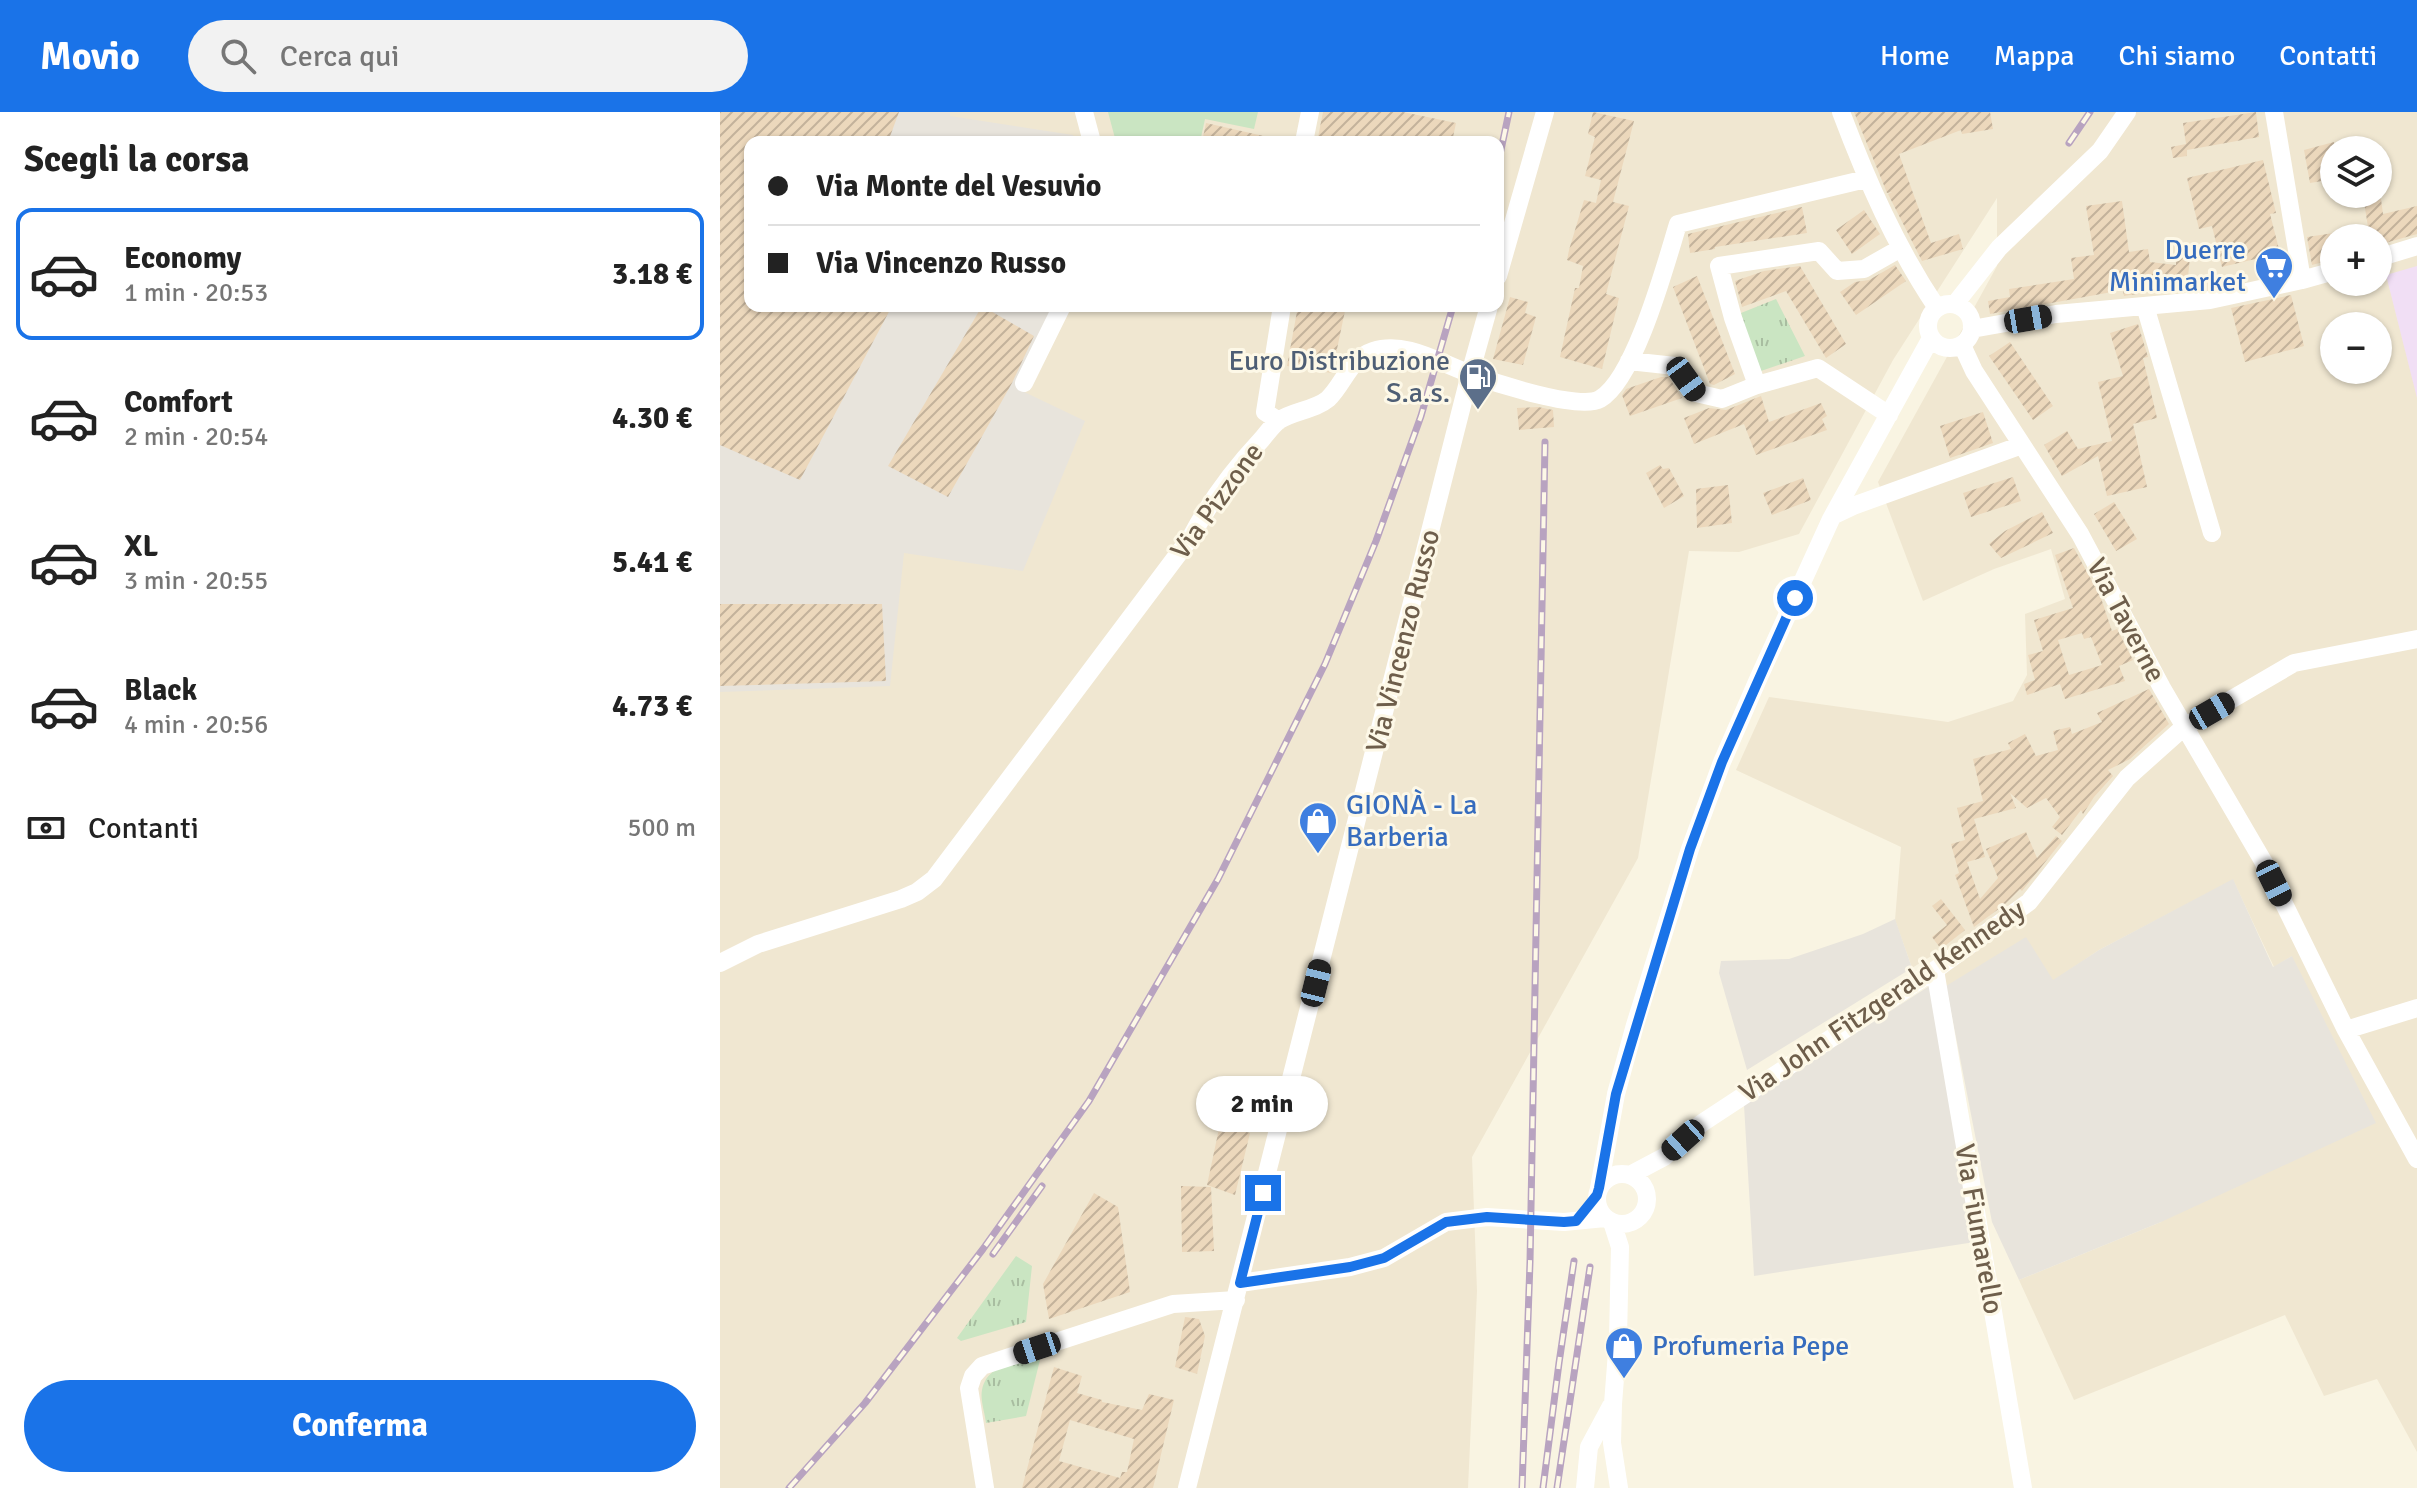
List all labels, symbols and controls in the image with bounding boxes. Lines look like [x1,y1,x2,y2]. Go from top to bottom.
search box [188,20,748,92]
text: Movio [40,33,140,80]
icon: search [216,34,260,78]
text: Cerca qui [280,38,399,75]
text: Home [1880,39,1950,73]
text: Mappa [1994,39,2075,73]
text: Chi siamo [2119,39,2235,73]
text: Contatti [2279,39,2377,73]
map controls [2320,136,2392,384]
button: layers [2320,136,2392,208]
text: Scegli la corsa [24,137,250,182]
text: Via Monte del Vesuvio [816,168,1101,205]
button: + [2320,224,2392,296]
place label: Duerre Minimarket [2109,233,2246,299]
icon: car [28,238,100,310]
text: Economy [124,240,241,277]
text: Via Vincenzo Russo [816,245,1066,282]
supermarket icon: Duerre Minimarket [2253,245,2295,300]
text: 3.18 € [612,256,692,293]
text: 1 min · 20:53 [124,277,268,309]
car [2002,303,2054,335]
button: − [2320,312,2392,384]
place label: Euro Distribuzione S.a.s. [1229,344,1450,410]
car [1662,353,1710,405]
fuel station icon: Euro Distribuzione S.a.s. [1457,356,1499,411]
icon: car [28,382,100,454]
text: Comfort [124,384,233,421]
text: 4.30 € [612,400,692,437]
text: 2 min · 20:54 [124,421,268,453]
street label: Via Pizzone [1163,436,1271,566]
icon: car [28,526,100,598]
street label: Via Vincenzo Russo [1359,526,1447,756]
text: XL [124,528,158,565]
text: 5.41 € [612,544,692,581]
street label: Via Taverne [2079,552,2173,688]
text: 3 min · 20:55 [124,565,268,597]
route start [1777,580,1813,616]
icon: car [28,670,100,742]
text: Black [124,672,197,709]
text: 4.73 € [612,688,692,725]
car [2185,689,2239,733]
text: 4 min · 20:56 [124,709,268,741]
place label: GIONÀ - La Barberia [1346,788,1477,854]
shop icon: GIONÀ - La Barberia [1297,800,1339,855]
icon: cash [24,806,68,850]
text: Contanti [88,810,199,847]
text: 500 m [627,812,696,844]
car [2253,856,2295,910]
street label: Via John Fitzgerald Kennedy [1733,893,2031,1109]
car [1299,957,1333,1009]
callout: 2 min [1197,1077,1329,1133]
text: 2 min [1231,1088,1293,1120]
car [1657,1115,1709,1165]
street label: Via Fiumarello [1947,1141,2011,1317]
route end [1245,1175,1281,1211]
shop icon: Profumeria Pepe [1603,1325,1645,1380]
car [1010,1329,1064,1367]
place label: Profumeria Pepe [1652,1329,1849,1363]
button: Conferma [24,1380,696,1472]

